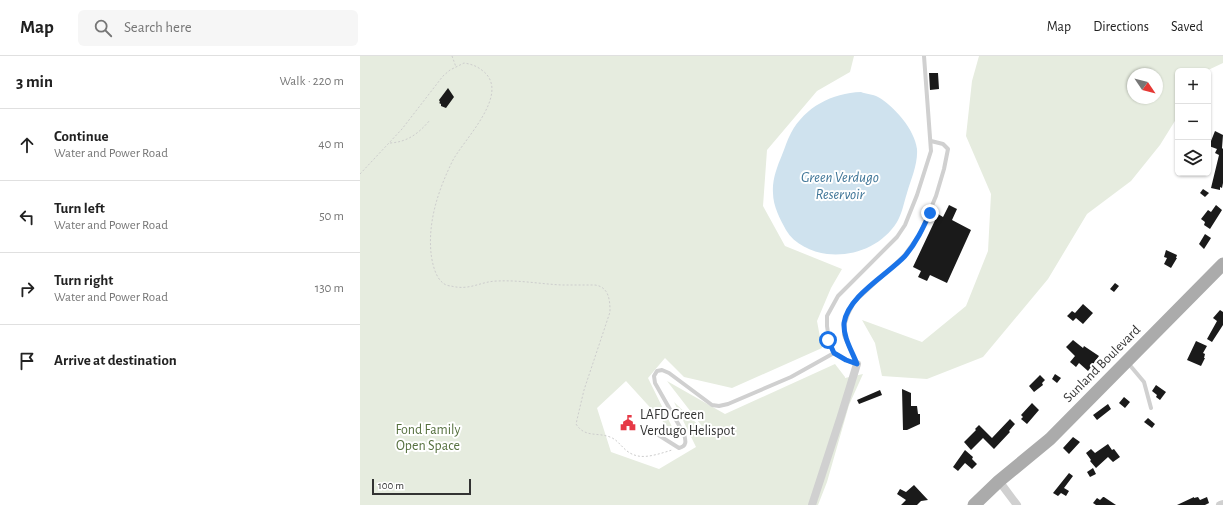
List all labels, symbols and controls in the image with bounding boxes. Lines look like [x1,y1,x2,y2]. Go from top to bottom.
search box [78,10,358,46]
icon: search [92,17,114,39]
text: Map [20,18,54,37]
text: Search here [124,20,192,35]
text: Map [1047,20,1071,34]
text: Directions [1093,20,1149,34]
text: Saved [1171,20,1203,34]
north arrow [1127,68,1163,104]
map controls [1175,68,1211,176]
button: + [1175,68,1211,104]
text: 3 min [16,73,53,90]
text: Walk · 220 m [279,75,344,88]
button: − [1175,104,1211,140]
text: Continue [54,129,109,144]
icon: ahead [16,134,38,156]
text: 40 m [318,138,344,151]
button: layers [1175,140,1211,176]
text: Water and Power Road [54,147,168,160]
water label: Green Verdugo Reservoir [801,170,879,202]
text: Turn left [54,201,105,216]
route end [921,204,939,222]
icon: left [16,206,38,228]
text: 50 m [319,210,344,223]
text: Water and Power Road [54,219,168,232]
text: Turn right [54,273,113,288]
icon: right [16,278,38,300]
text: 130 m [315,282,344,295]
text: Water and Power Road [54,291,168,304]
street label: Sunland Boulevard [1061,323,1143,405]
route start [819,331,837,349]
icon: arrive [16,350,38,372]
text: Arrive at destination [54,353,177,368]
place label: LAFD Green Verdugo Helispot [640,408,735,438]
public building icon: LAFD Green Verdugo Helispot [619,414,637,432]
park label: Fond Family Open Space [395,423,461,453]
scale bar [372,477,471,496]
text: 100 m [378,480,404,491]

